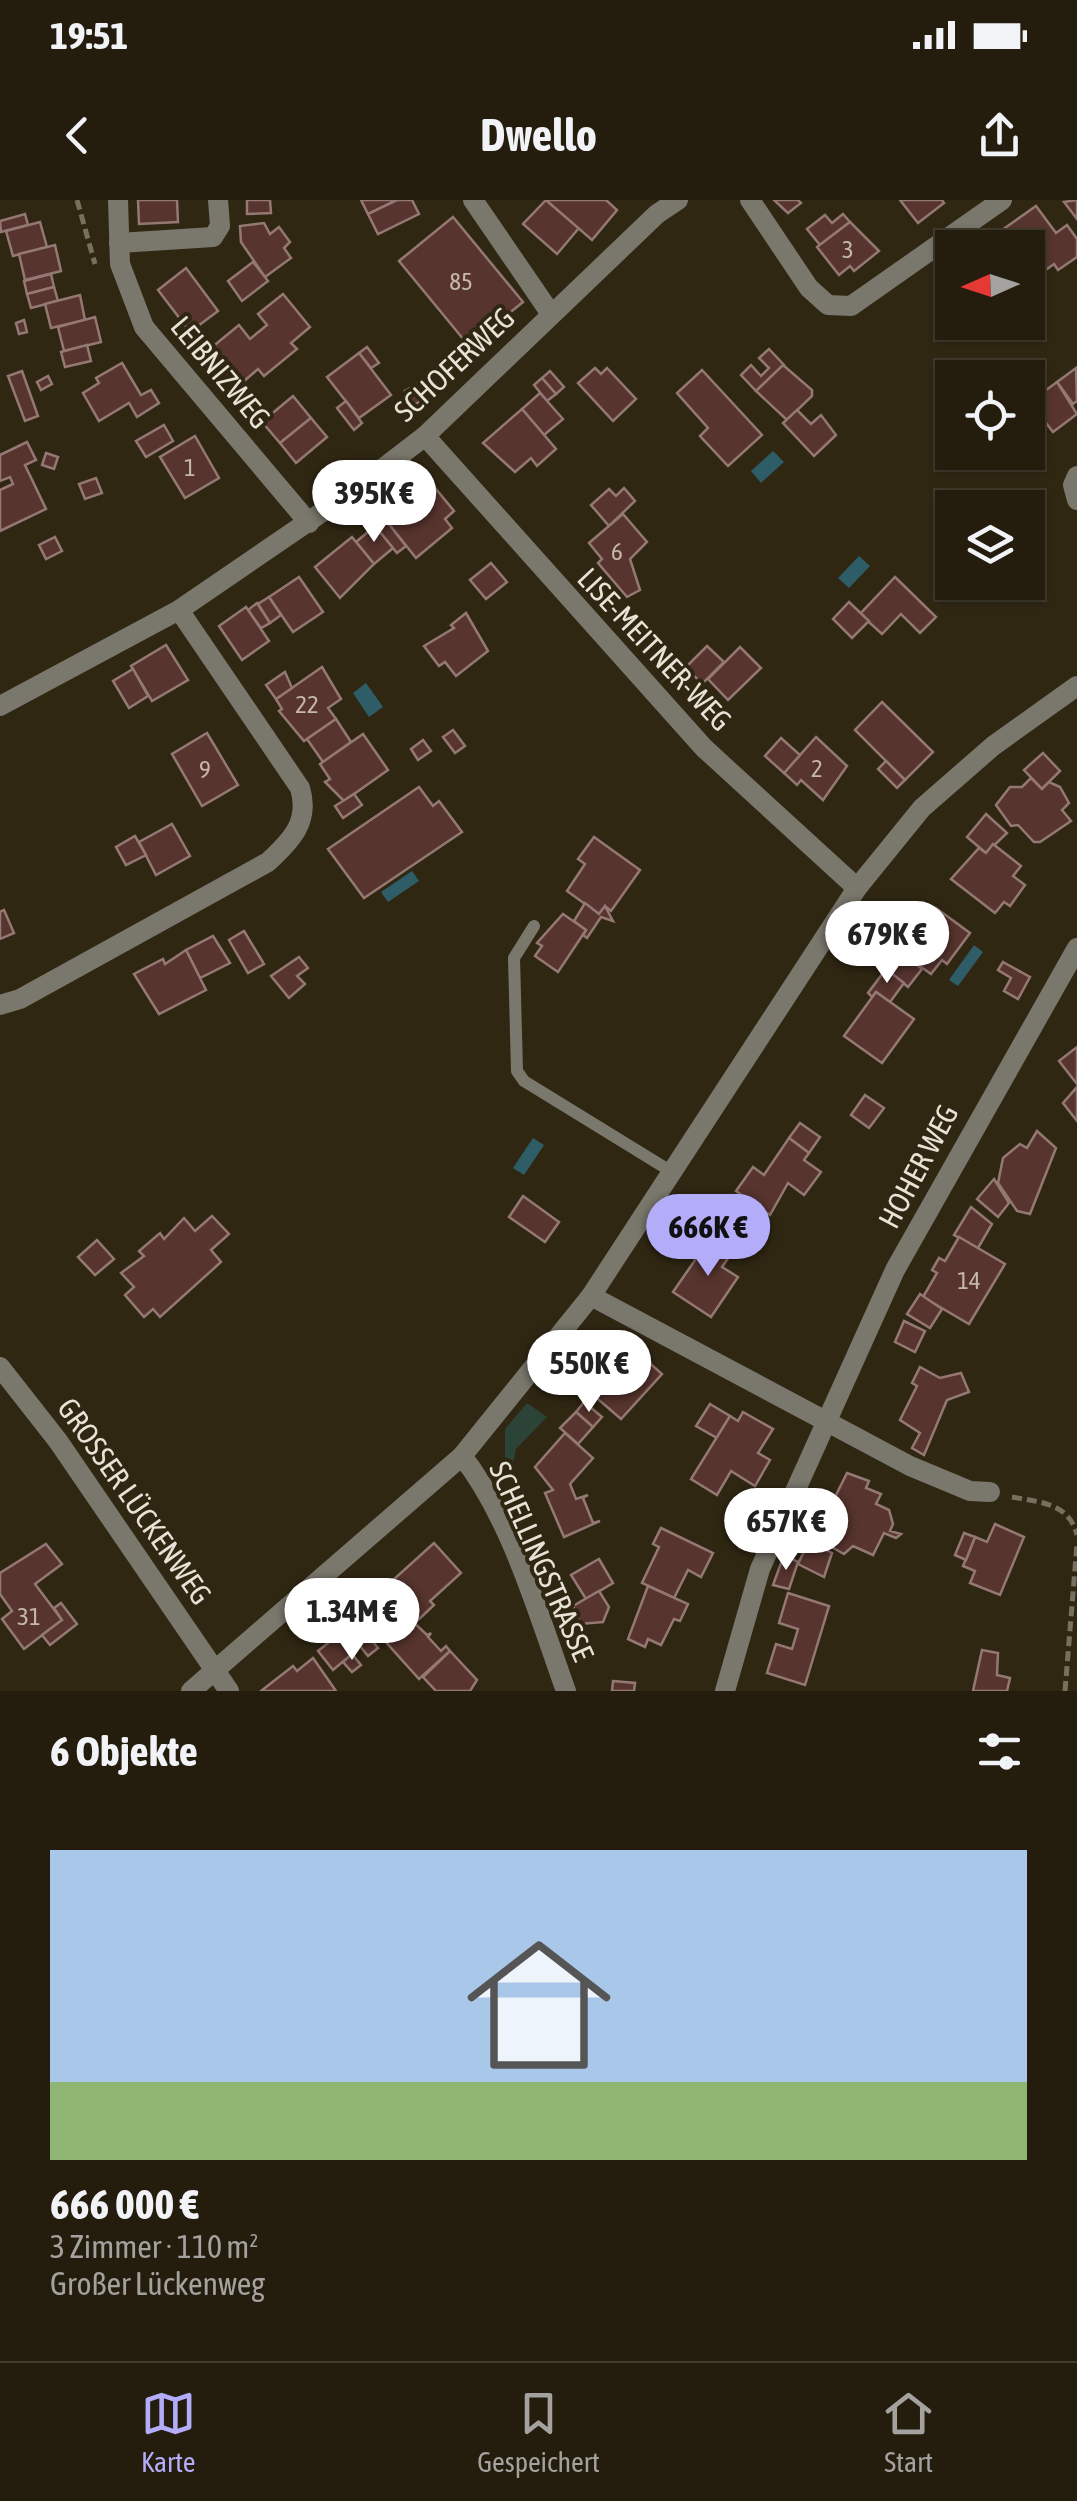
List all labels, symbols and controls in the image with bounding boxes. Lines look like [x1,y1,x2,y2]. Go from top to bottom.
text: 19:51 [50,14,128,57]
icon: back [50,108,105,163]
icon: share [972,108,1027,163]
text: Dwello [480,109,597,161]
north arrow [935,230,1045,340]
map controls [935,230,1045,600]
house number: 3 [842,235,854,263]
house number: 85 [449,267,473,295]
street label: SCHOFERWEG [387,300,521,428]
street label: LEIBNIZWEG [164,309,278,435]
button: locate [935,360,1045,470]
house number: 1 [184,453,196,481]
pin: 395K € [293,460,455,545]
text: 395K € [334,474,414,511]
button: layers [935,490,1045,600]
house number: 6 [611,537,623,565]
street label: LISE-MEITNER-WEG [571,561,739,737]
house number: 22 [295,690,319,718]
house number: 2 [811,754,823,782]
house number: 9 [199,755,211,783]
pin: 679K € [806,901,968,986]
text: 679K € [847,915,927,952]
street label: HOHER WEG [871,1099,965,1233]
pin: 666K € [627,1194,789,1279]
text: 666K € [668,1208,748,1245]
house number: 14 [957,1266,981,1294]
pin: 550K € [508,1330,670,1415]
text: 550K € [549,1344,629,1381]
street label: GROSSER LÜCKENWEG [51,1391,219,1611]
street label: SCHELLINGSTRASSE [483,1456,601,1666]
pin: 657K € [705,1488,867,1573]
text: 657K € [746,1502,826,1539]
pin: 1.34M € [260,1578,444,1663]
text: 1.34M € [306,1592,398,1629]
house number: 31 [17,1602,41,1630]
icon: filters [972,1724,1027,1779]
text: 6 Objekte [50,1727,198,1775]
icon: home [449,1915,629,2095]
text: 666 000 € [50,2180,199,2228]
text: 3 Zimmer · 110 m² [50,2228,258,2265]
text: Großer Lückenweg [50,2265,265,2302]
tab: Karte [141,2386,196,2478]
tab: Gespeichert [477,2386,600,2478]
tab: Start [881,2386,936,2478]

